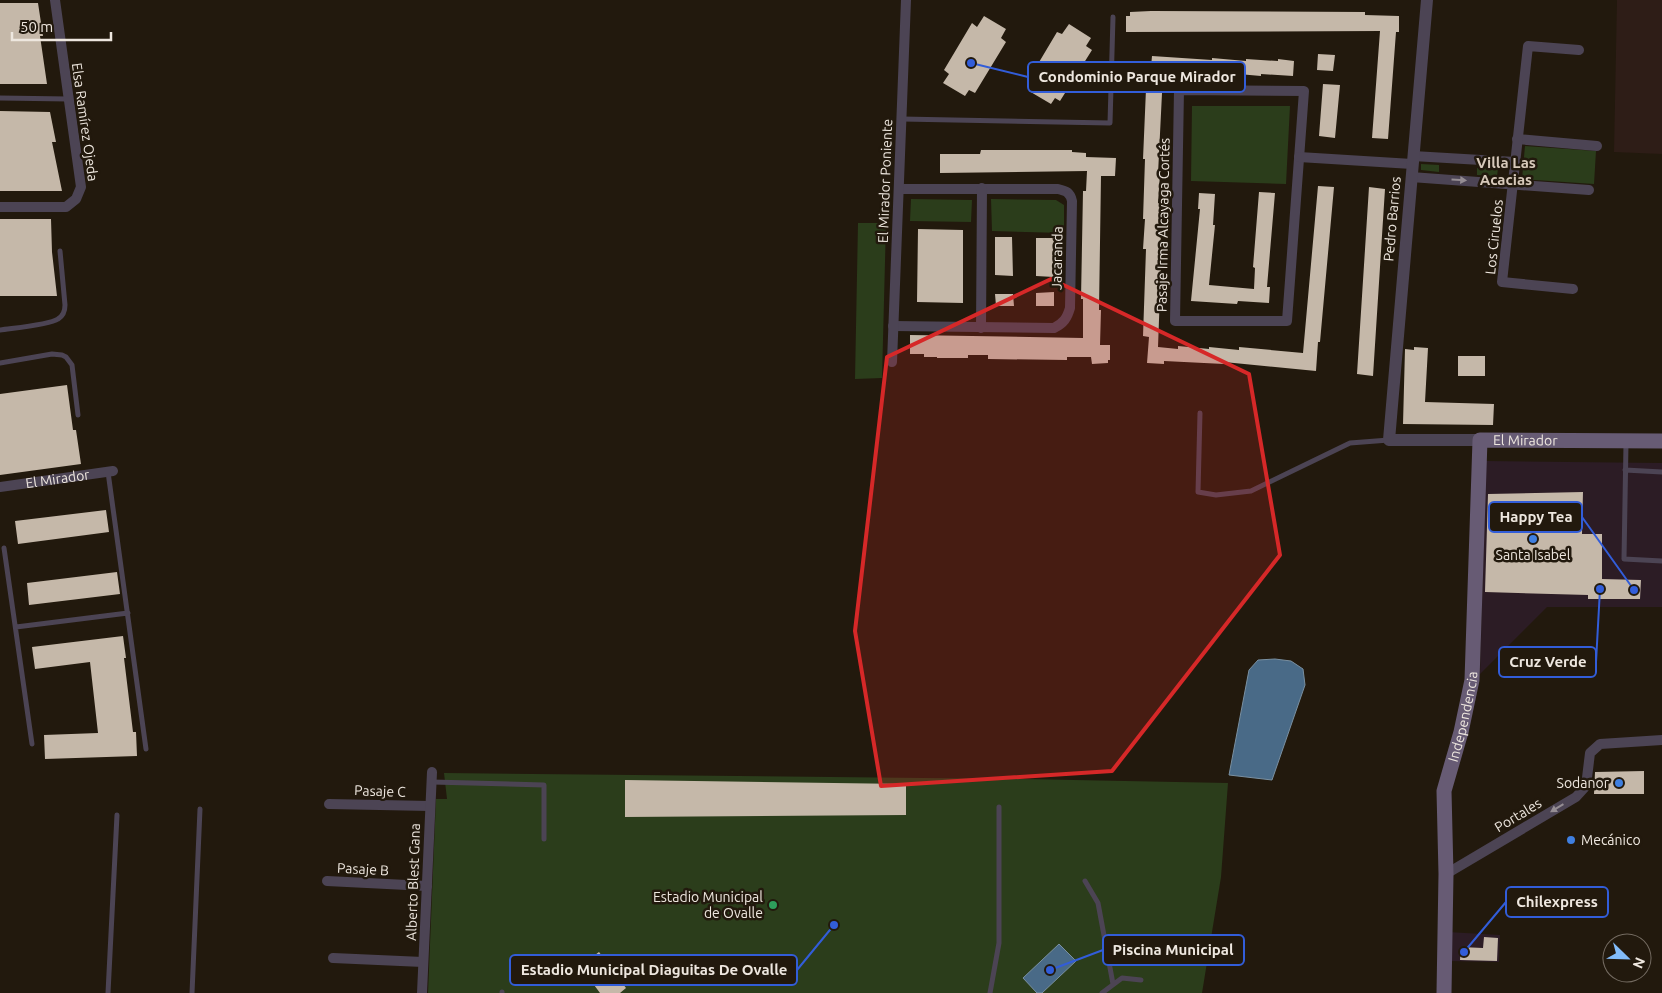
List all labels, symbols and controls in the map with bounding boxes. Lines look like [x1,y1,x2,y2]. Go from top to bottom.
scale bar [12,10,111,42]
text: 50 m [20,18,53,35]
street label: Elsa Ramírez Ojeda [69,62,101,182]
callout: Condominio Parque Mirador [1028,62,1245,92]
text: Condominio Parque Mirador [1038,68,1236,85]
street label: El Mirador Poniente [875,119,895,243]
street label: Pasaje Irma Alcayaga Cortés [1153,138,1173,312]
district label: Villa Las Acacias [1476,154,1536,188]
street label: Pedro Barrios [1380,176,1404,262]
one-way arrow [1452,176,1468,184]
street label: Los Ciruelos [1482,199,1506,275]
street label: Jacaranda [1048,226,1066,290]
street label: El Mirador [1493,432,1558,448]
street label: El Mirador [24,466,91,491]
callout: Happy Tea [1489,502,1582,532]
text: Happy Tea [1499,508,1573,525]
marker: Santa Isabel [1527,533,1539,545]
place label: Santa Isabel [1496,547,1571,563]
callout: Cruz Verde [1499,647,1596,677]
text: Cruz Verde [1509,653,1587,670]
street label: Independencia [1445,671,1480,764]
place label: Sodanor [1557,775,1610,791]
marker: Sodanor [1613,777,1625,789]
street label: Pasaje C [354,782,406,800]
street label: Portales [1492,795,1544,835]
one-way arrow [1549,804,1564,812]
street label: Alberto Blest Gana [403,823,423,941]
place label: Mecánico [1581,832,1641,848]
marker: Mecánico [1565,834,1577,846]
street label: Pasaje B [337,860,389,878]
callout: Chilexpress [1506,887,1608,917]
place label: Estadio Municipal de Ovalle [653,889,763,921]
text: Chilexpress [1516,893,1598,910]
marker: Estadio Municipal de Ovalle [767,899,779,911]
north arrow [1602,933,1652,983]
callout: Piscina Municipal [1103,935,1244,965]
text: Piscina Municipal [1112,941,1234,958]
callout: Estadio Municipal Diaguitas De Ovalle [510,955,797,985]
text: N [1630,955,1648,971]
text: Estadio Municipal Diaguitas De Ovalle [521,961,787,978]

